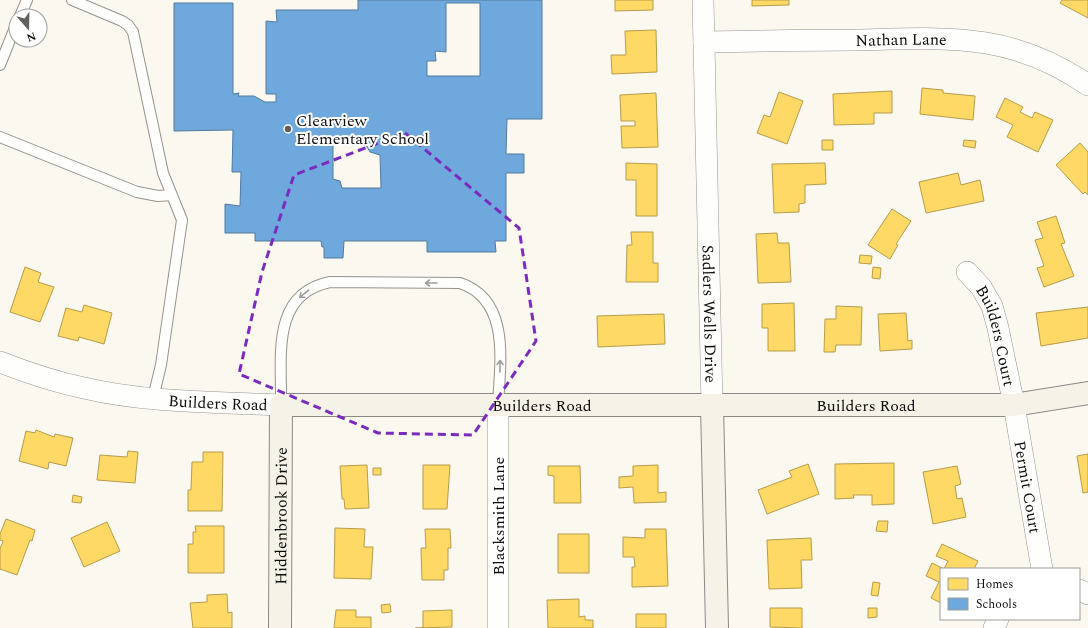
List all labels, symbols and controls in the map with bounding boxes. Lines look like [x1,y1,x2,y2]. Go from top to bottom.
north arrow [8,8,48,48]
text: N [24,27,38,46]
street label: Nathan Lane [855,28,947,53]
place label: Clearview Elementary School [296,109,429,151]
marker: Clearview Elementary School [283,124,293,134]
street label: Sadlers Wells Drive [695,245,723,383]
one-way arrow [425,279,438,287]
street label: Builders Court [969,281,1021,389]
one-way arrow [298,289,309,298]
one-way arrow [496,360,504,373]
street label: Builders Road [167,389,268,417]
street label: Builders Road [492,394,592,418]
street label: Builders Road [816,394,916,418]
street label: Permit Court [1007,439,1047,536]
street label: Hiddenbrook Drive [269,447,294,585]
street label: Blacksmith Lane [487,457,511,575]
legend [940,568,1080,620]
text: Homes [976,575,1014,594]
text: Schools [976,595,1017,614]

